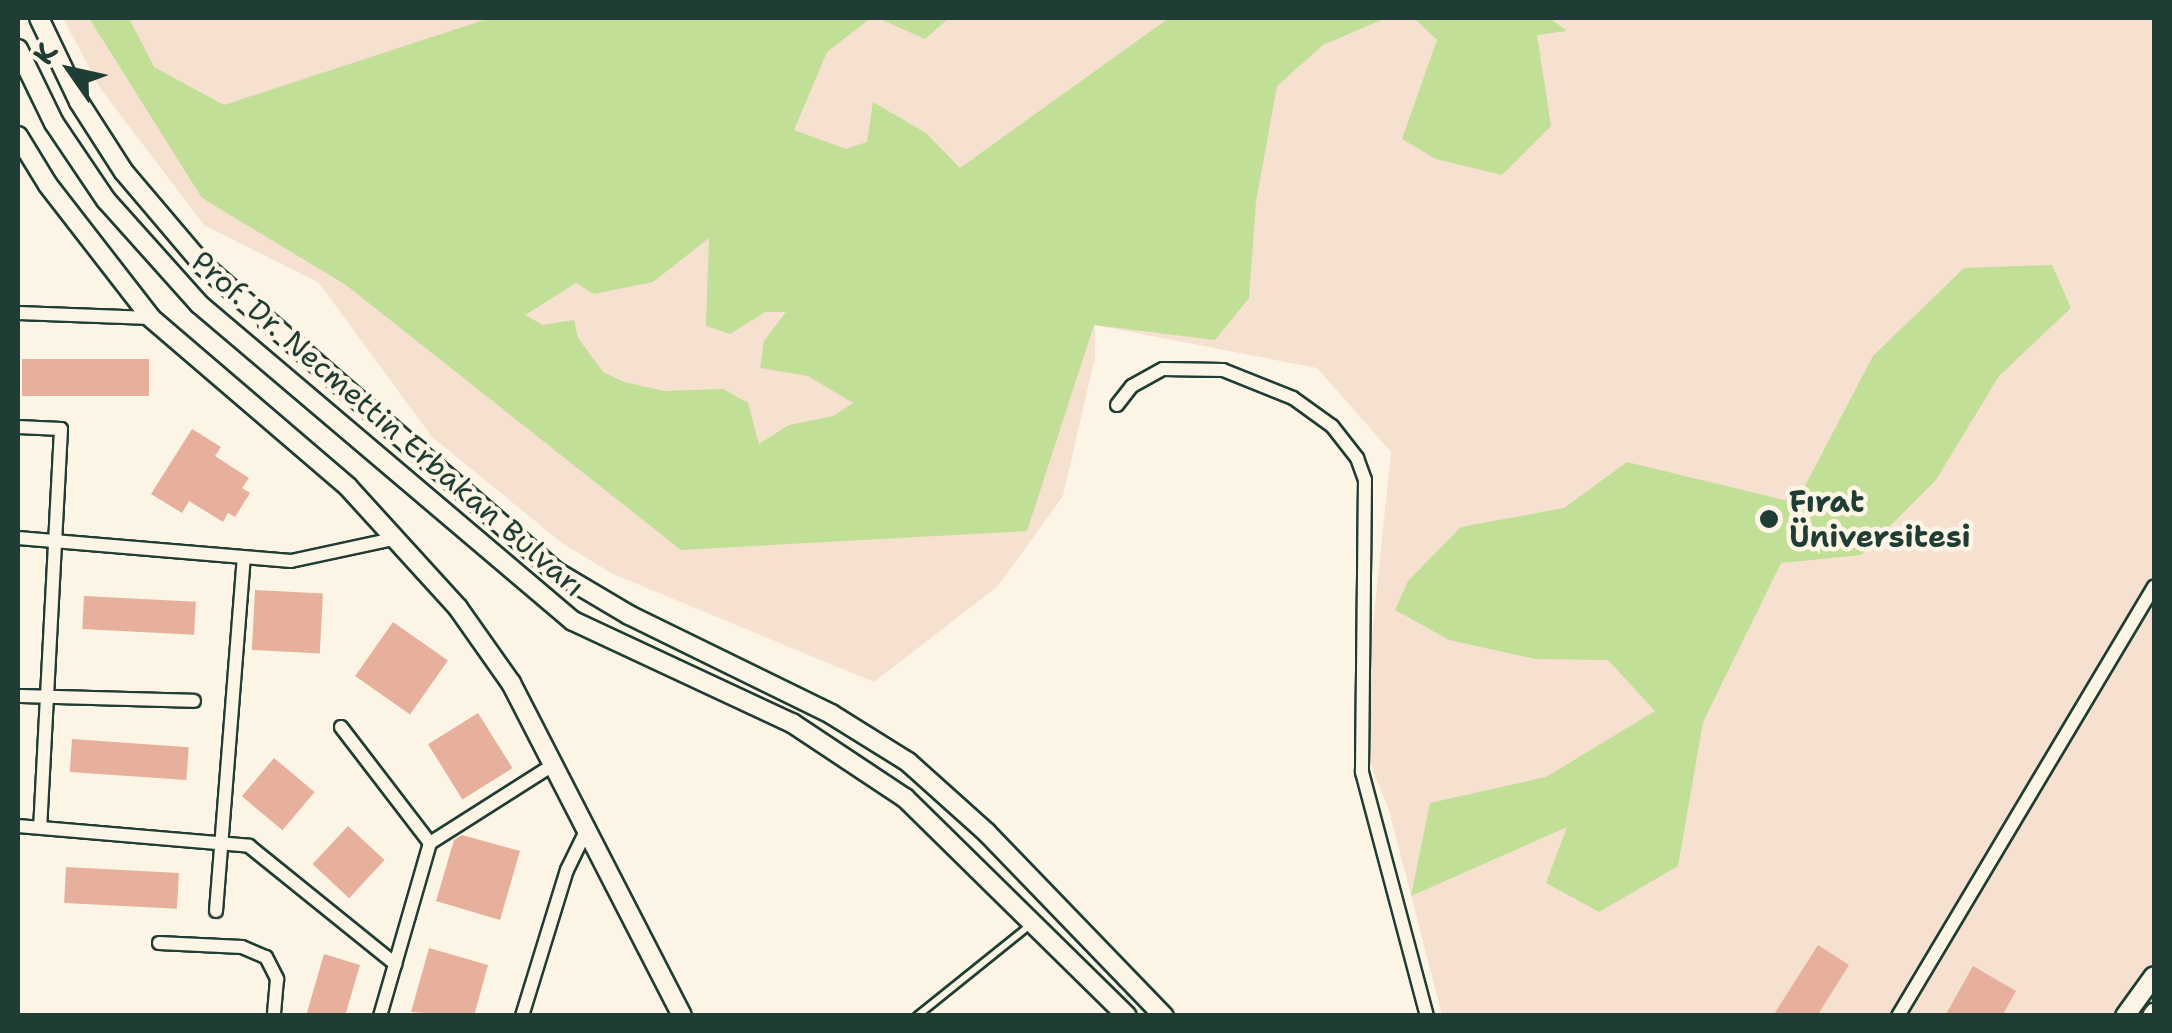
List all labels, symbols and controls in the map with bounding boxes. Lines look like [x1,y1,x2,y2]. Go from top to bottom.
north arrow [20,20,120,120]
text: K [24,35,66,72]
street label: Prof. Dr. Necmettin Erbakan Bulvarı [184,243,592,605]
place label: Fırat Üniversitesi [1789,484,1971,554]
marker: Fırat Üniversitesi [1758,508,1780,530]

